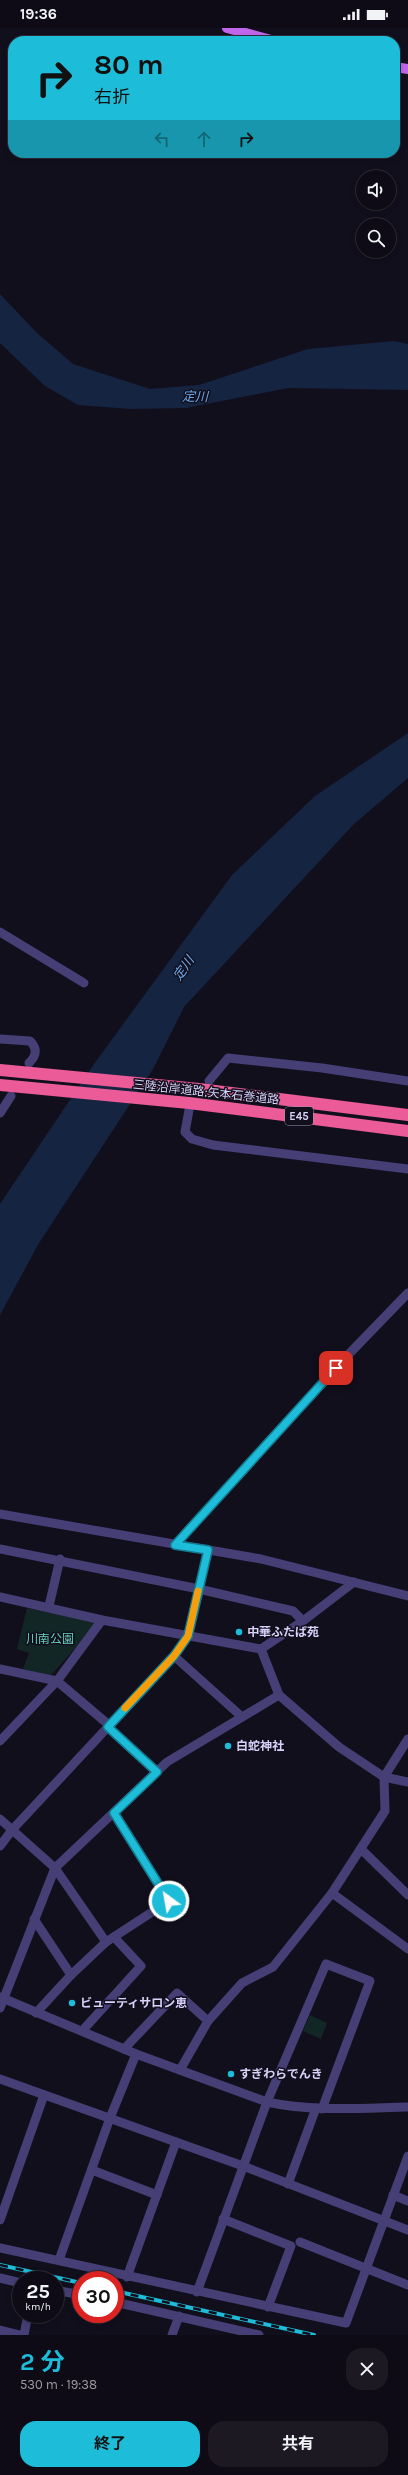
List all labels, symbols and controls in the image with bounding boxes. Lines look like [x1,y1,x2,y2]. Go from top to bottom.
text: 19:36 [20,5,57,23]
text: 80 m [94,48,163,81]
icon: right [28,52,80,104]
text: 右折 [94,86,130,108]
icon: left [151,128,173,150]
icon: ahead [193,128,215,150]
icon: right [235,128,257,150]
map controls [356,170,396,258]
button: sound [356,170,396,210]
button: search [356,218,396,258]
water label: 定川 [182,389,210,404]
water label: 定川 [170,952,198,983]
street label: 三陸沿岸道路;矢本石巻道路 [132,1077,280,1107]
road number: E45 [285,1107,313,1125]
pin [319,1351,353,1385]
icon: arrive [325,1357,347,1379]
place label: 中華ふたば苑 [247,1625,319,1639]
marker: 中華ふたば苑 [234,1627,244,1637]
park label: 川南公園 [26,1632,74,1646]
place label: 白蛇神社 [236,1739,284,1753]
marker: 白蛇神社 [223,1741,233,1751]
position arrow [148,1880,190,1922]
place label: ビューティサロン恵 [80,1996,187,2010]
marker: ビューティサロン恵 [67,1998,77,2008]
place label: すぎわらでんき [239,2067,323,2081]
marker: すぎわらでんき [226,2069,236,2079]
speed limit sign: 30 [72,2271,124,2323]
text: 25 [26,2280,50,2303]
text: km/h [25,2301,51,2313]
text: 2 分 [20,2348,65,2376]
button: close [346,2348,388,2390]
text: 530 m · 19:38 [20,2377,97,2392]
button: 終了 [20,2421,200,2467]
button: 共有 [208,2421,388,2467]

